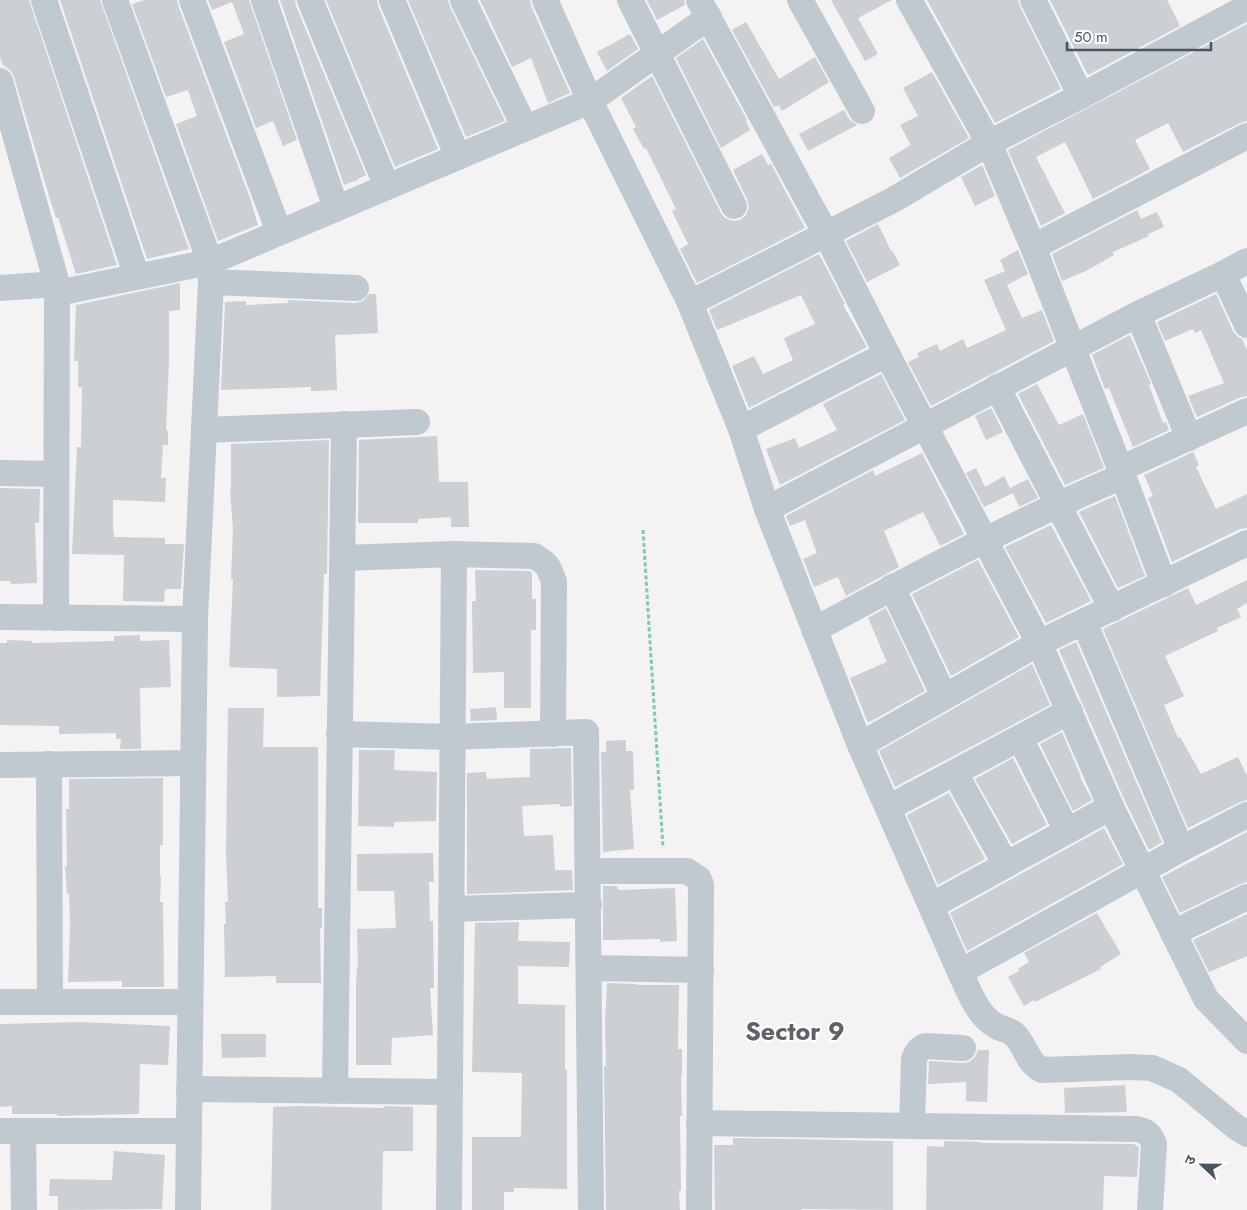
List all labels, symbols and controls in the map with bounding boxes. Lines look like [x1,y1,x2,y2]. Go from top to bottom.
scale bar [1067,20,1211,52]
text: 50 m [1074,26,1108,48]
district label: Sector 9 [745,1013,845,1049]
north arrow [1177,1140,1227,1190]
text: उ [1179,1152,1201,1168]

